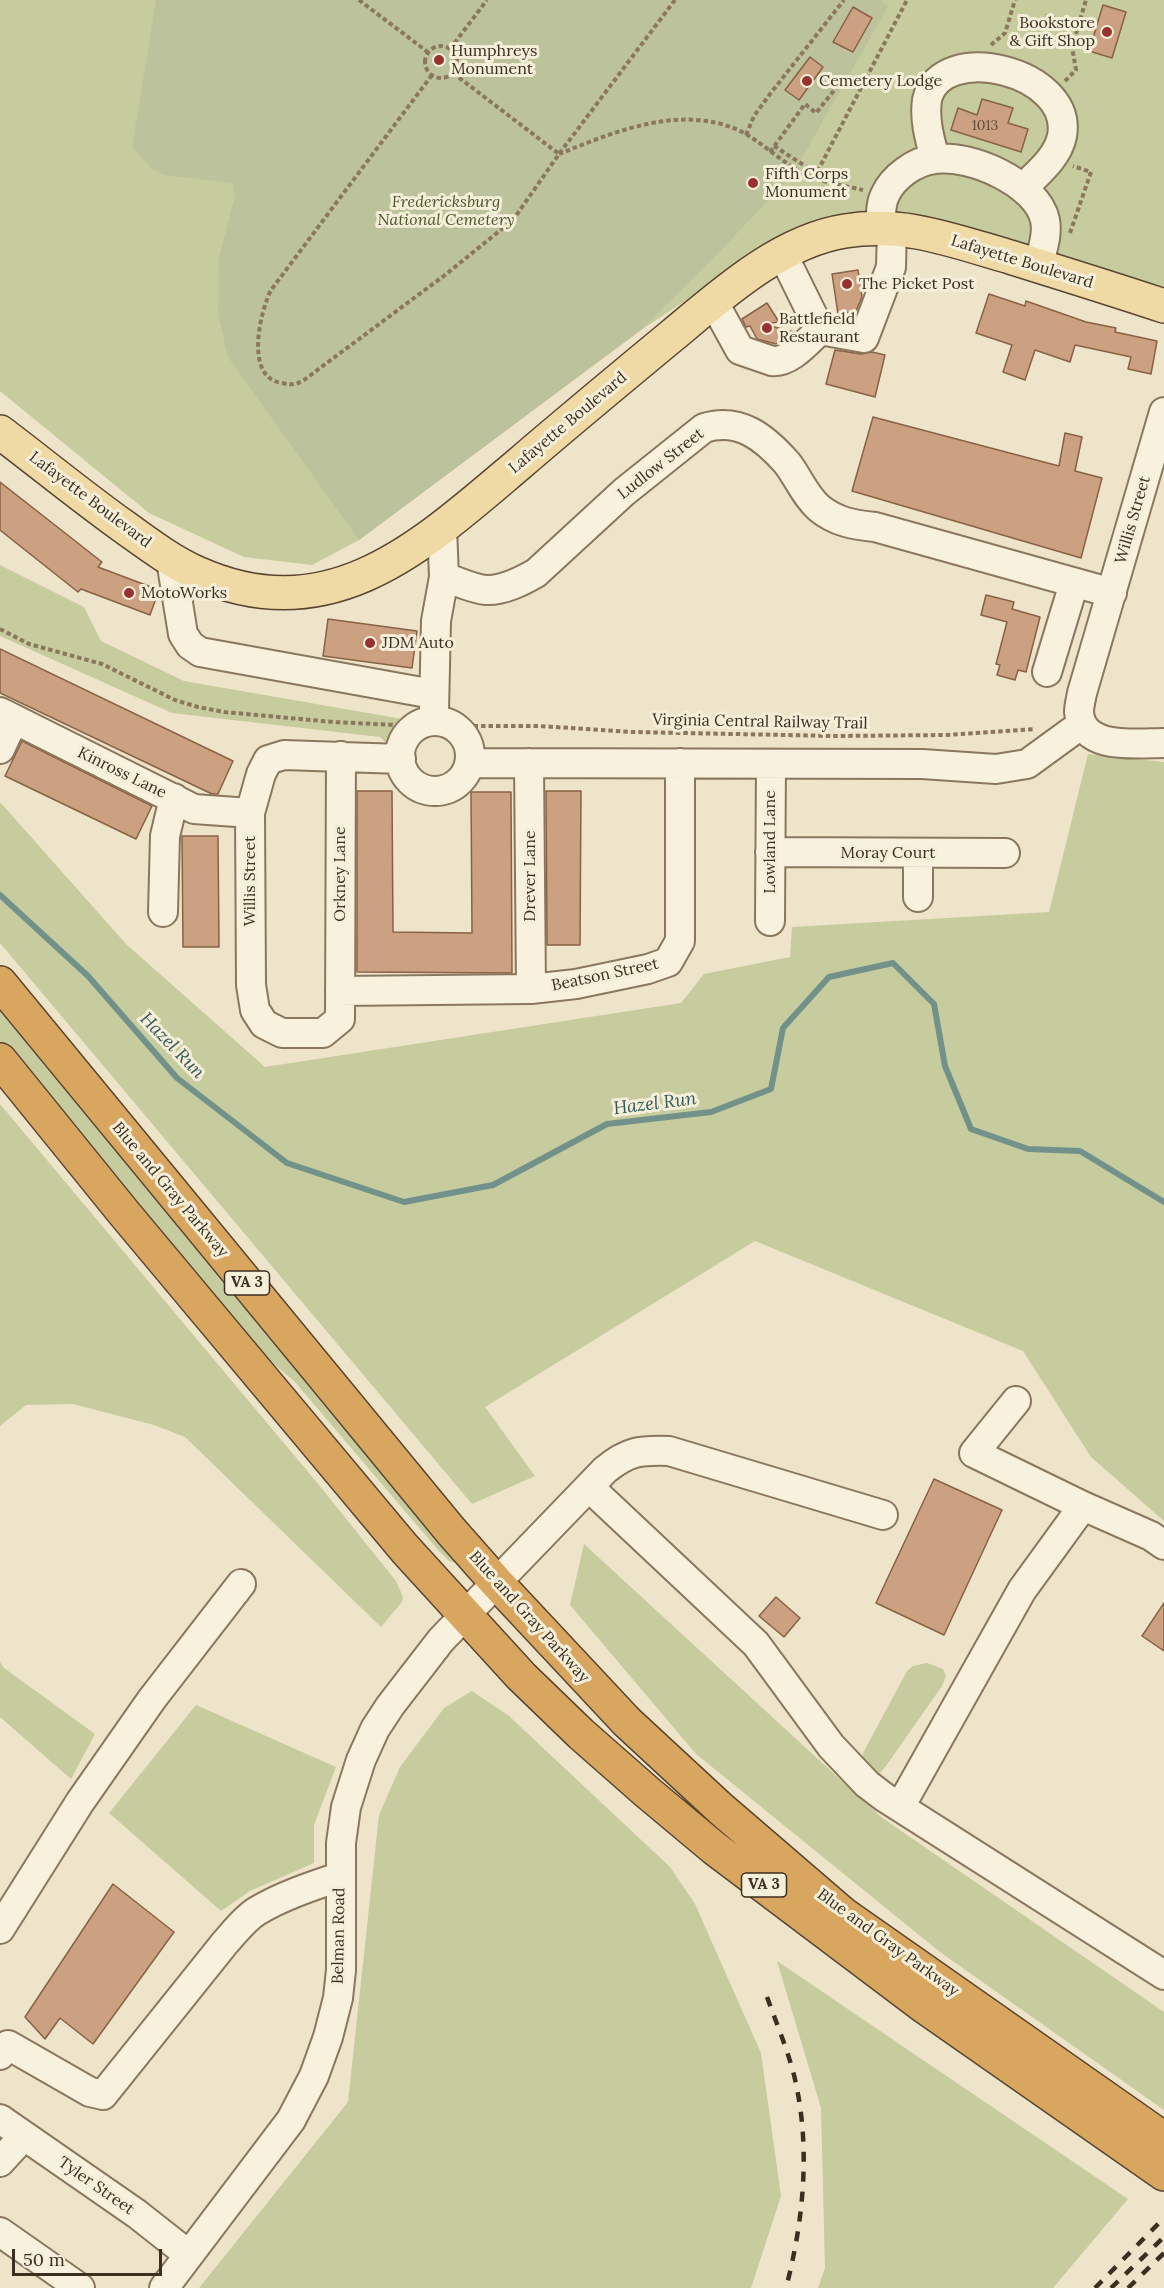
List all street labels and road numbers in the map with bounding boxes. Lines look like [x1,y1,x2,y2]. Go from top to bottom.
street label: Lafayette Boulevard [948,231,1096,293]
street label: Lafayette Boulevard [505,368,631,478]
street label: Ludlow Street [614,424,708,504]
street label: Lafayette Boulevard [25,448,155,552]
street label: Willis Street [1111,474,1155,566]
street label: Virginia Central Railway Trail [652,711,868,733]
street label: Kinross Lane [74,743,170,803]
street label: Lowland Lane [760,790,780,894]
street label: Orkney Lane [330,826,350,922]
street label: Drever Lane [520,830,540,922]
street label: Willis Street [240,836,260,926]
street label: Moray Court [841,843,935,863]
street label: Beatson Street [550,954,660,996]
street label: Blue and Gray Parkway [108,1118,232,1262]
road number: VA 3 [224,1271,270,1295]
street label: Blue and Gray Parkway [465,1547,593,1687]
road number: VA 3 [742,1873,786,1897]
street label: Blue and Gray Parkway [813,1885,963,2001]
street label: Belman Road [329,1888,349,1984]
street label: Tyler Street [54,2153,138,2219]

